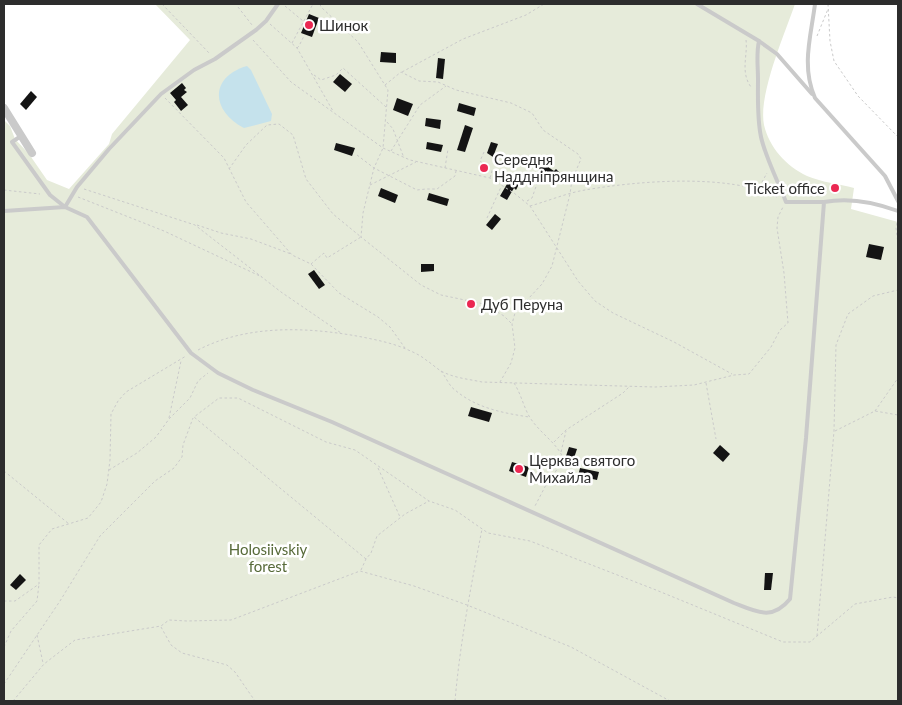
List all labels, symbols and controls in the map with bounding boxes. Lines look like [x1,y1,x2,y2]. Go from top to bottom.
place label: Шинок [319,16,369,34]
marker: Шинок [303,19,315,31]
place label: Середня Наддніпрянщина [494,150,613,185]
marker: Середня Наддніпрянщина [478,162,490,174]
place label: Ticket office [745,179,825,197]
marker: Ticket office [829,182,841,194]
place label: Дуб Перуна [481,295,563,313]
marker: Дуб Перуна [465,298,477,310]
place label: Церква святого Михайла [529,451,635,486]
marker: Церква святого Михайла [513,463,525,475]
park label: Holosiivskiy forest [229,540,308,575]

